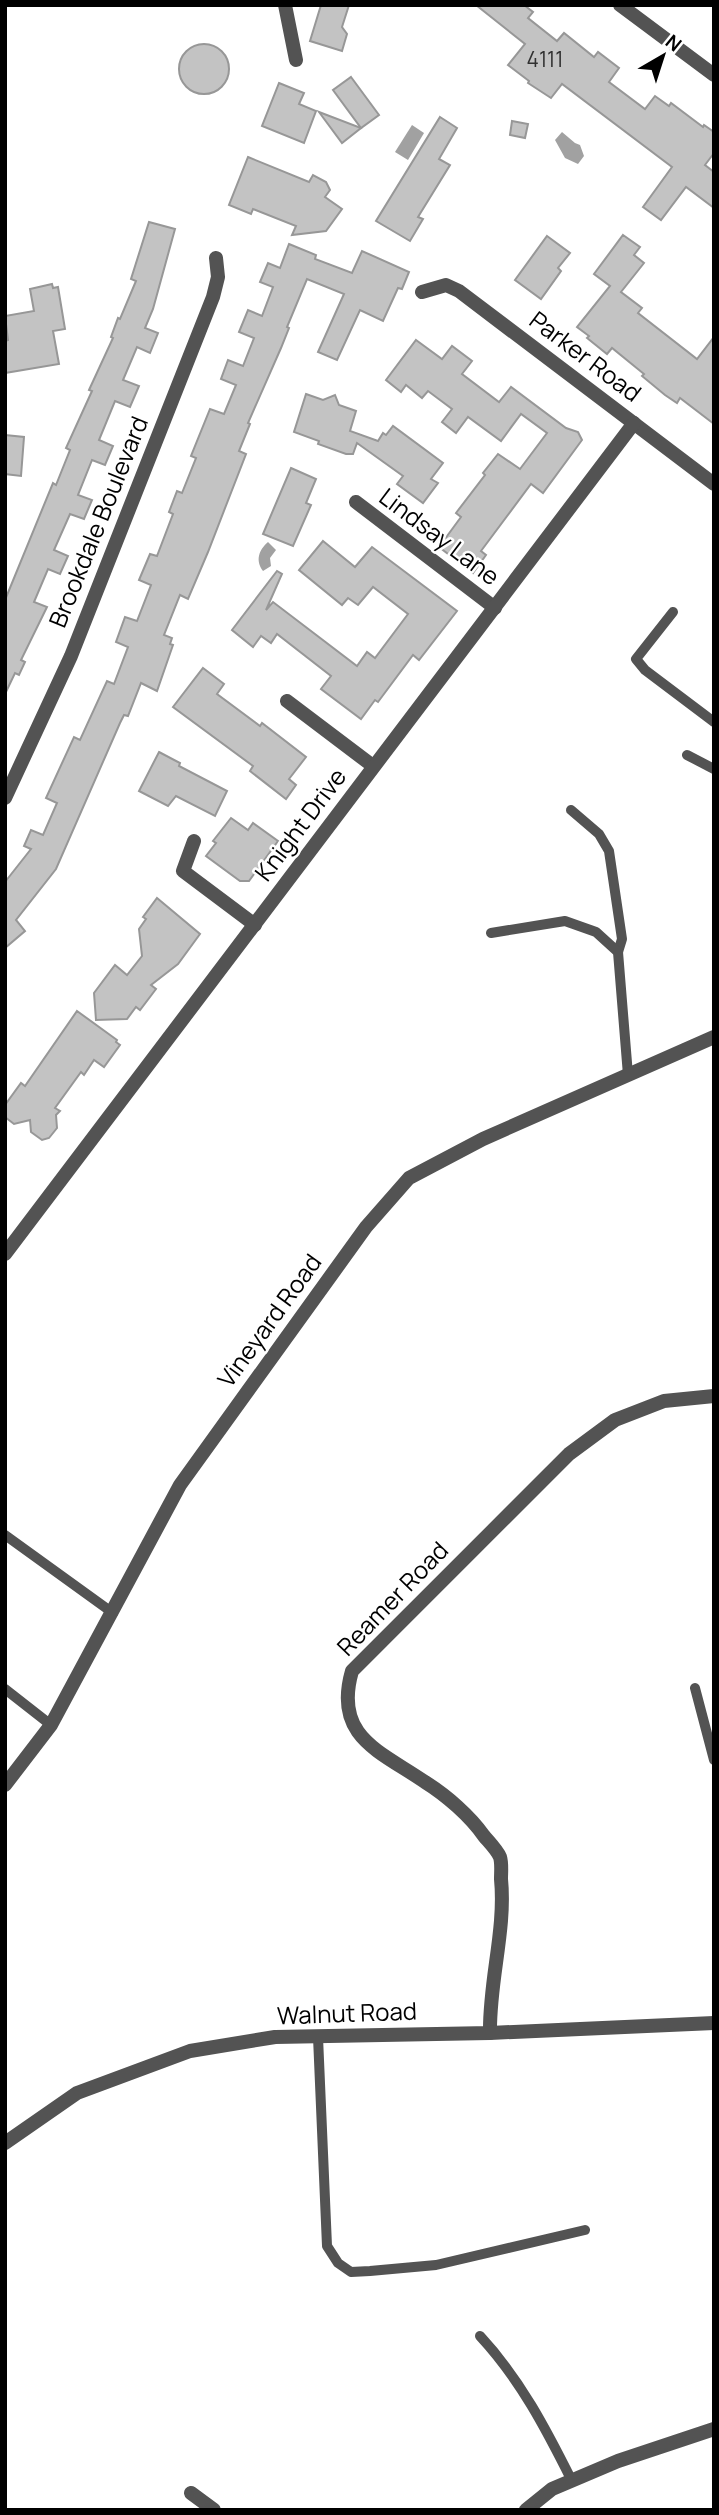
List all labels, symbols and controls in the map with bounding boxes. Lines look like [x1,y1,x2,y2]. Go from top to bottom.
north arrow [628,21,698,91]
text: N [660,28,687,57]
house number: 4111 [527,45,563,73]
street label: Parker Road [523,303,649,409]
street label: Brookdale Boulevard [40,411,155,632]
street label: Lindsay Lane [373,480,507,592]
street label: Knight Drive [247,761,353,887]
street label: Vineyard Road [209,1247,328,1393]
street label: Reamer Road [329,1534,455,1662]
street label: Walnut Road [276,1994,418,2031]

